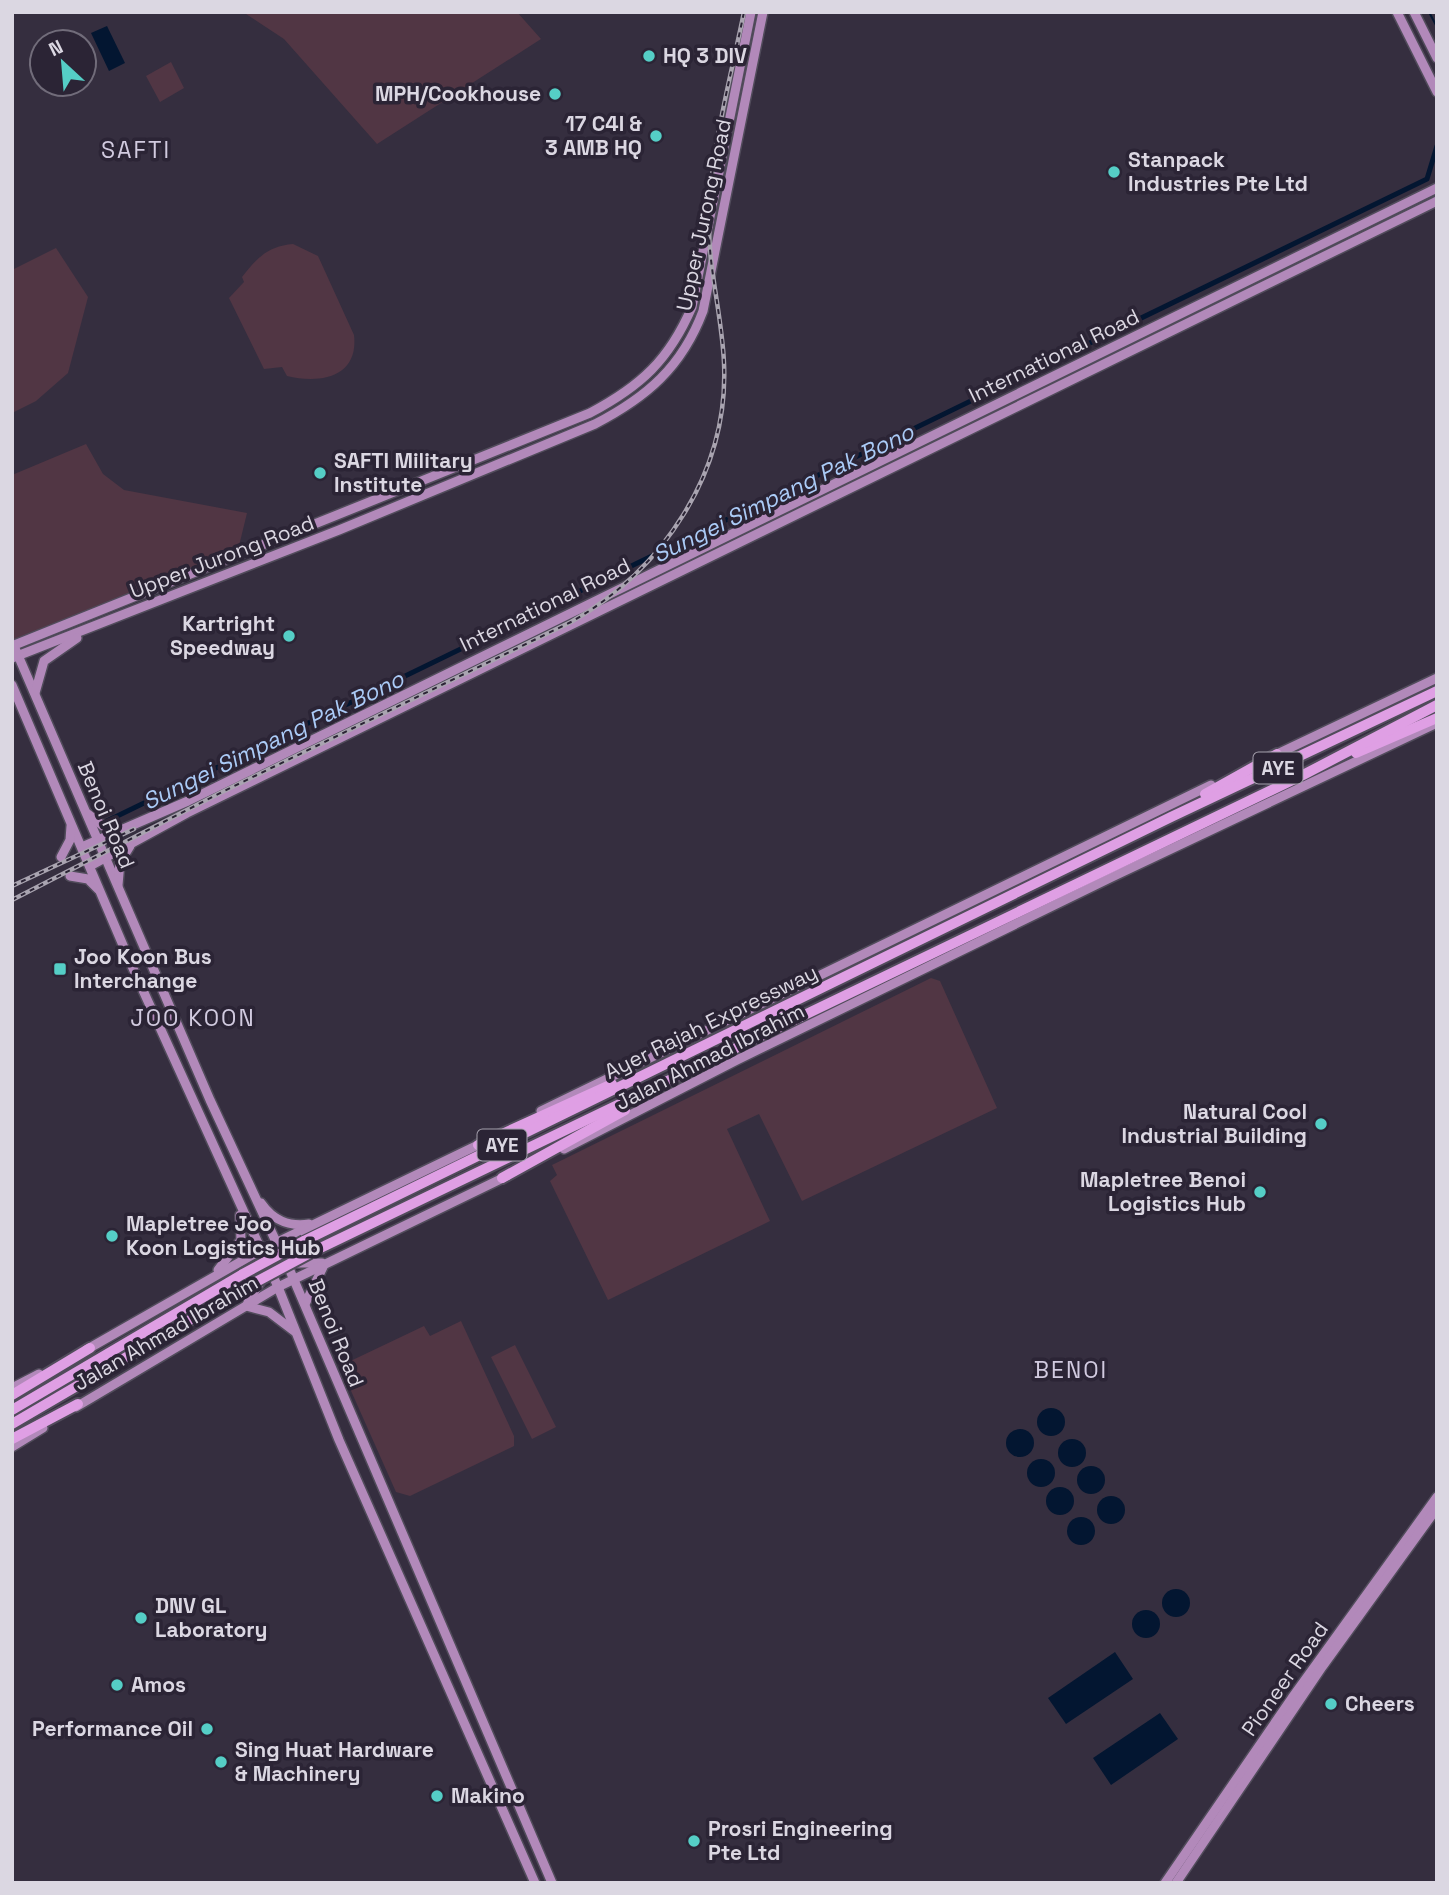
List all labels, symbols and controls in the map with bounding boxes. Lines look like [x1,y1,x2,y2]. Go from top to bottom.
north arrow [28,28,98,98]
text: N [45,34,67,62]
place label: HQ 3 DIV [663,42,747,69]
marker: HQ 3 DIV [641,48,657,64]
place label: MPH/Cookhouse [375,80,541,107]
marker: MPH/Cookhouse [547,86,563,102]
place label: 17 C4I & 3 AMB HQ [545,110,643,161]
street label: Upper Jurong Road [670,117,737,313]
marker: 17 C4I & 3 AMB HQ [648,128,664,144]
district label: SAFTI [101,135,171,165]
place label: Stanpack Industries Pte Ltd [1128,146,1308,197]
marker: Stanpack Industries Pte Ltd [1106,164,1122,180]
street label: International Road [964,303,1143,409]
water label: Sungei Simpang Pak Bono [647,416,919,569]
place label: SAFTI Military Institute [334,447,473,498]
marker: SAFTI Military Institute [312,465,328,481]
street label: Upper Jurong Road [126,509,318,604]
street label: International Road [455,552,634,658]
place label: Kartright Speedway [170,610,275,661]
marker: Kartright Speedway [281,628,297,644]
water label: Sungei Simpang Pak Bono [137,663,409,816]
road number: AYE [1254,752,1302,783]
street label: Benoi Road [72,757,141,873]
place label: Joo Koon Bus Interchange [74,943,212,994]
street label: Ayer Rajah Expressway [600,958,822,1085]
marker: Joo Koon Bus Interchange [52,961,68,977]
street label: Jalan Ahmad Ibrahim [611,997,809,1116]
district label: JOO KOON [130,1003,256,1033]
place label: Natural Cool Industrial Building [1121,1098,1307,1149]
marker: Natural Cool Industrial Building [1313,1116,1329,1132]
road number: AYE [477,1130,526,1161]
place label: Mapletree Benoi Logistics Hub [1080,1166,1246,1217]
marker: Mapletree Benoi Logistics Hub [1252,1184,1268,1200]
place label: Mapletree Joo Koon Logistics Hub [126,1210,321,1261]
marker: Mapletree Joo Koon Logistics Hub [104,1228,120,1244]
street label: Jalan Ahmad Ibrahim [69,1269,263,1396]
street label: Benoi Road [303,1275,370,1391]
district label: BENOI [1034,1355,1108,1385]
place label: DNV GL Laboratory [155,1592,268,1643]
marker: DNV GL Laboratory [133,1610,149,1626]
street label: Pioneer Road [1235,1616,1334,1741]
place label: Amos [131,1671,186,1698]
marker: Amos [109,1677,125,1693]
place label: Cheers [1345,1690,1415,1717]
marker: Cheers [1323,1696,1339,1712]
place label: Performance Oil [32,1715,193,1742]
marker: Performance Oil [199,1721,215,1737]
place label: Sing Huat Hardware & Machinery [235,1736,434,1787]
marker: Sing Huat Hardware & Machinery [213,1754,229,1770]
place label: Makino [451,1782,525,1809]
marker: Makino [429,1788,445,1804]
place label: Prosri Engineering Pte Ltd [708,1815,893,1866]
marker: Prosri Engineering Pte Ltd [686,1833,702,1849]

